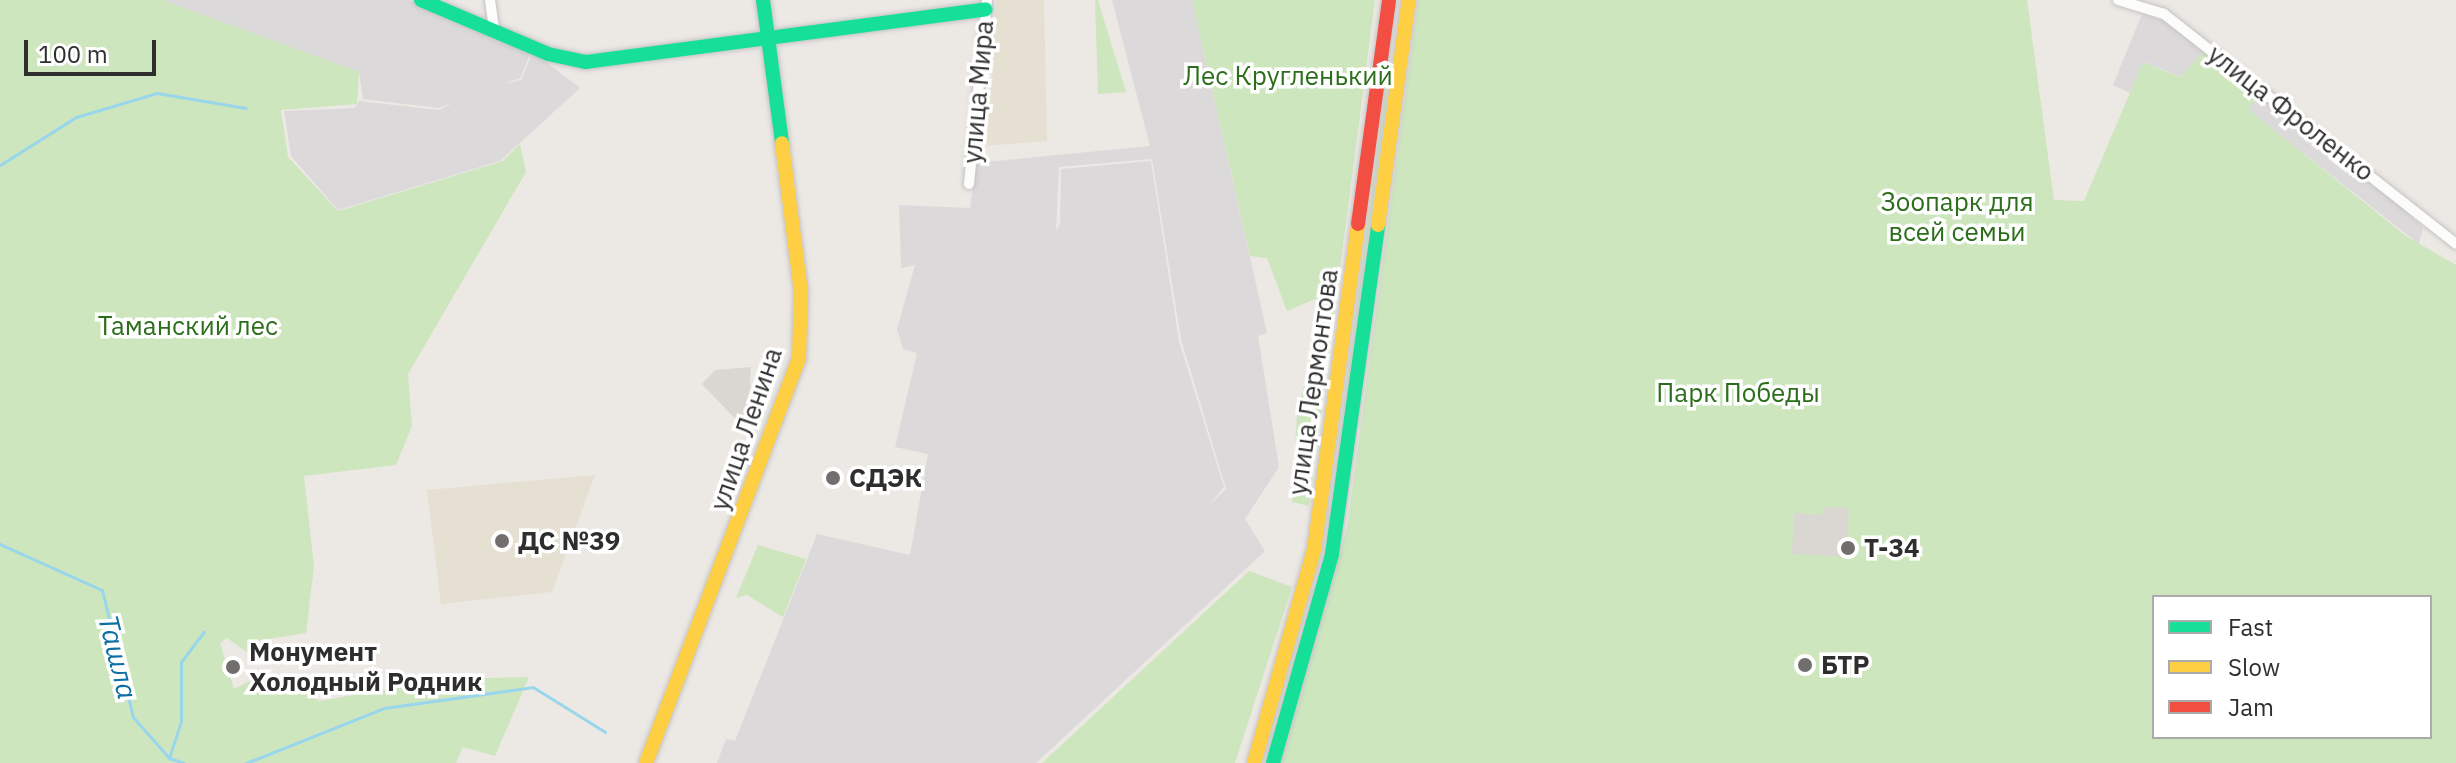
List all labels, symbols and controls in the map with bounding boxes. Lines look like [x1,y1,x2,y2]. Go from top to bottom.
street label: улица Мира [956,19,1000,165]
scale bar [28,24,160,74]
text: 100 m [38,38,108,70]
street label: улица Фроленко [2202,38,2380,188]
park label: Лес Кругленький [1183,60,1393,92]
park label: Зоопарк для всей семьи [1880,186,2034,248]
street label: улица Лермонтова [1282,267,1344,497]
park label: Таманский лес [98,310,278,342]
street label: улица Ленина [704,344,788,514]
park label: Парк Победы [1656,377,1820,409]
place label: СДЭК [849,462,922,494]
marker: СДЭК [824,469,842,487]
place label: ДС №39 [518,525,620,557]
marker: ДС №39 [493,532,511,550]
place label: Т-34 [1864,532,1920,564]
marker: Т-34 [1839,539,1857,557]
legend [2152,595,2432,739]
water label: Ташла [91,611,145,703]
text: Fast [2228,611,2273,643]
place label: Монумент Холодный Родник [249,636,482,698]
place label: БТР [1821,649,1869,681]
text: Slow [2228,651,2280,683]
marker: БТР [1796,656,1814,674]
marker: Монумент Холодный Родник [224,658,242,676]
text: Jam [2228,691,2274,723]

